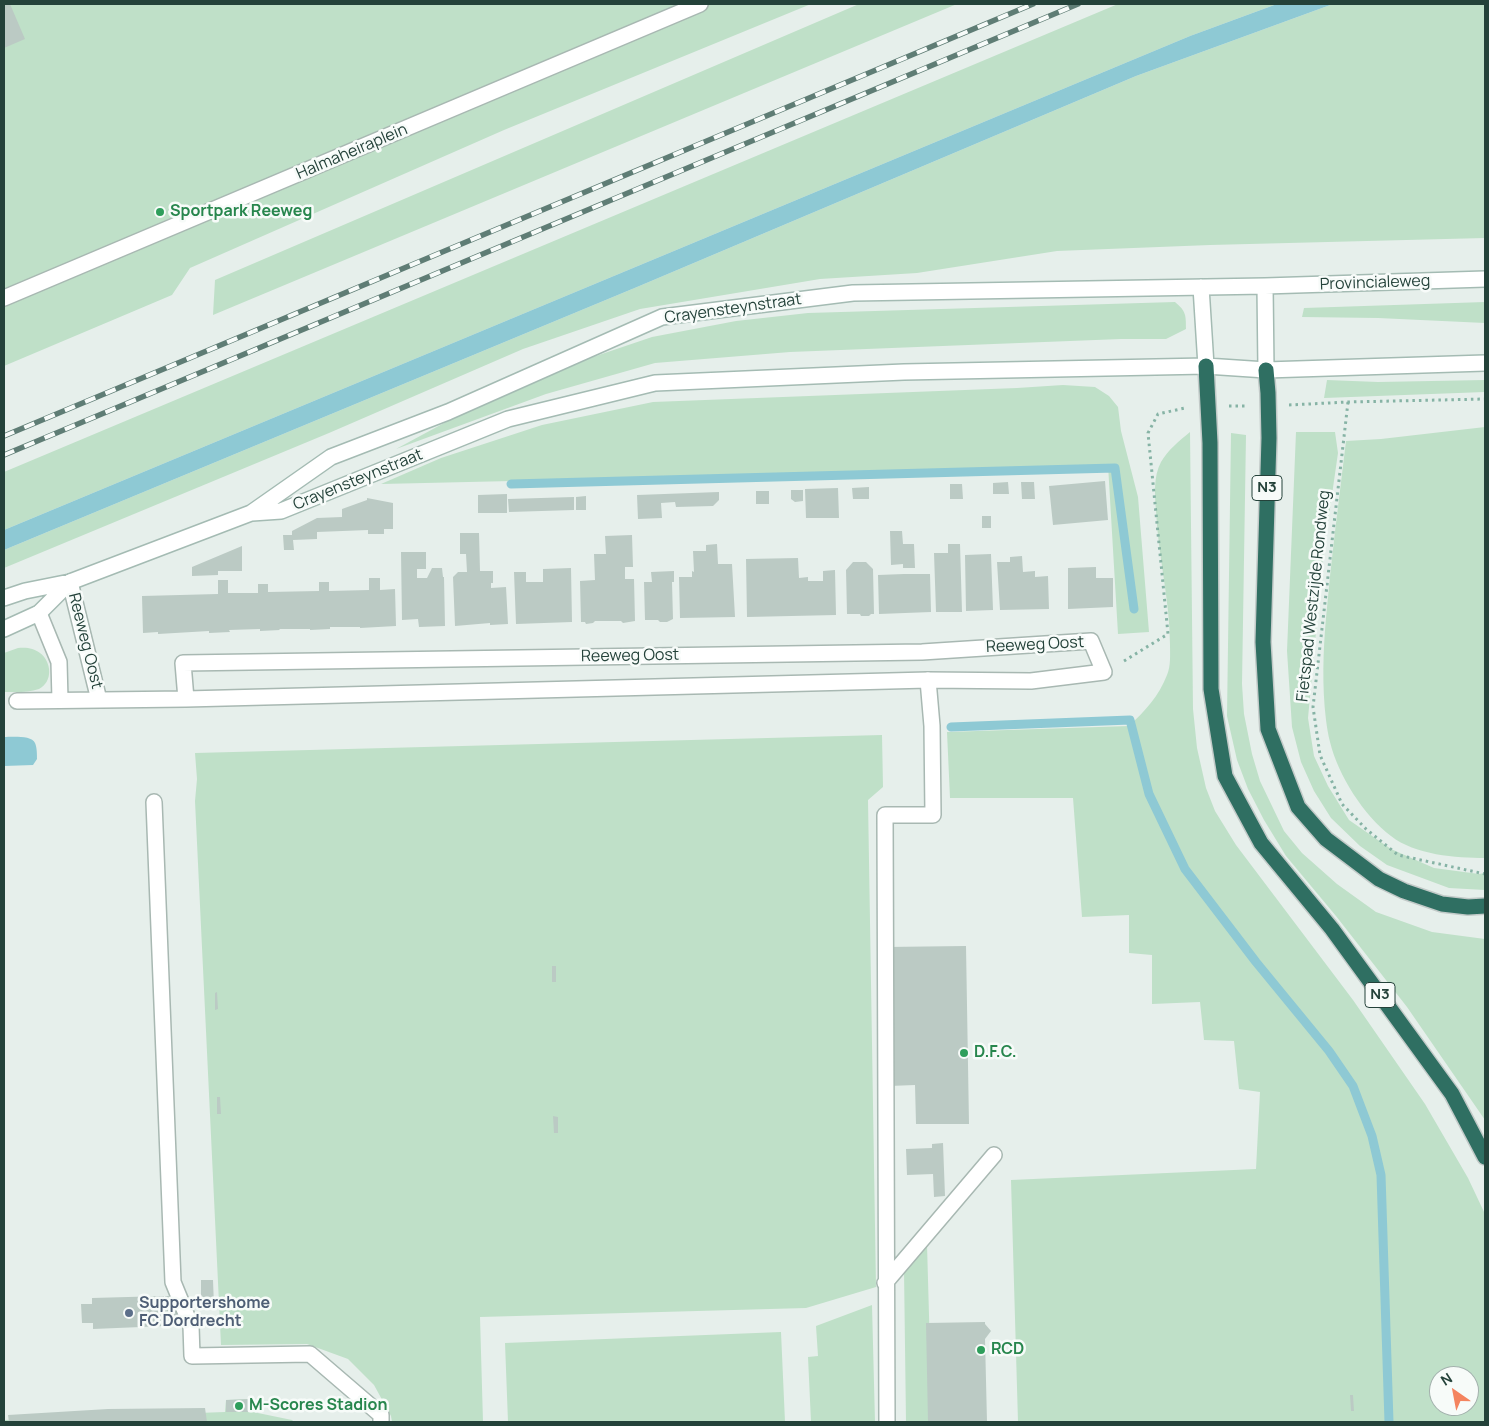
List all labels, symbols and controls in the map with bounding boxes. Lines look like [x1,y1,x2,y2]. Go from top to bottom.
street label: Halmaheiraplein [294,120,410,184]
place label: Sportpark Reeweg [170,202,312,222]
marker: Sportpark Reeweg [154,206,166,218]
street label: Provincialeweg [1319,271,1431,295]
street label: Crayensteynstraat [663,290,803,328]
street label: Crayensteynstraat [290,445,426,515]
road number: N3 [1252,476,1282,500]
street label: Fietspad Westzijde Rondweg [1293,489,1335,703]
street label: Reeweg Oost [64,591,106,691]
street label: Reeweg Oost [985,633,1085,657]
street label: Reeweg Oost [581,646,679,666]
road number: N3 [1365,982,1395,1008]
place label: D.F.C. [974,1043,1017,1063]
marker: D.F.C. [958,1047,970,1059]
place label: Supportershome FC Dordrecht [139,1294,270,1332]
marker: Supportershome FC Dordrecht [123,1307,135,1319]
place label: RCD [991,1340,1024,1360]
marker: RCD [975,1344,987,1356]
north arrow [1429,1366,1479,1416]
text: N [1437,1368,1455,1390]
place label: M-Scores Stadion [249,1396,387,1416]
marker: M-Scores Stadion [233,1400,245,1412]

